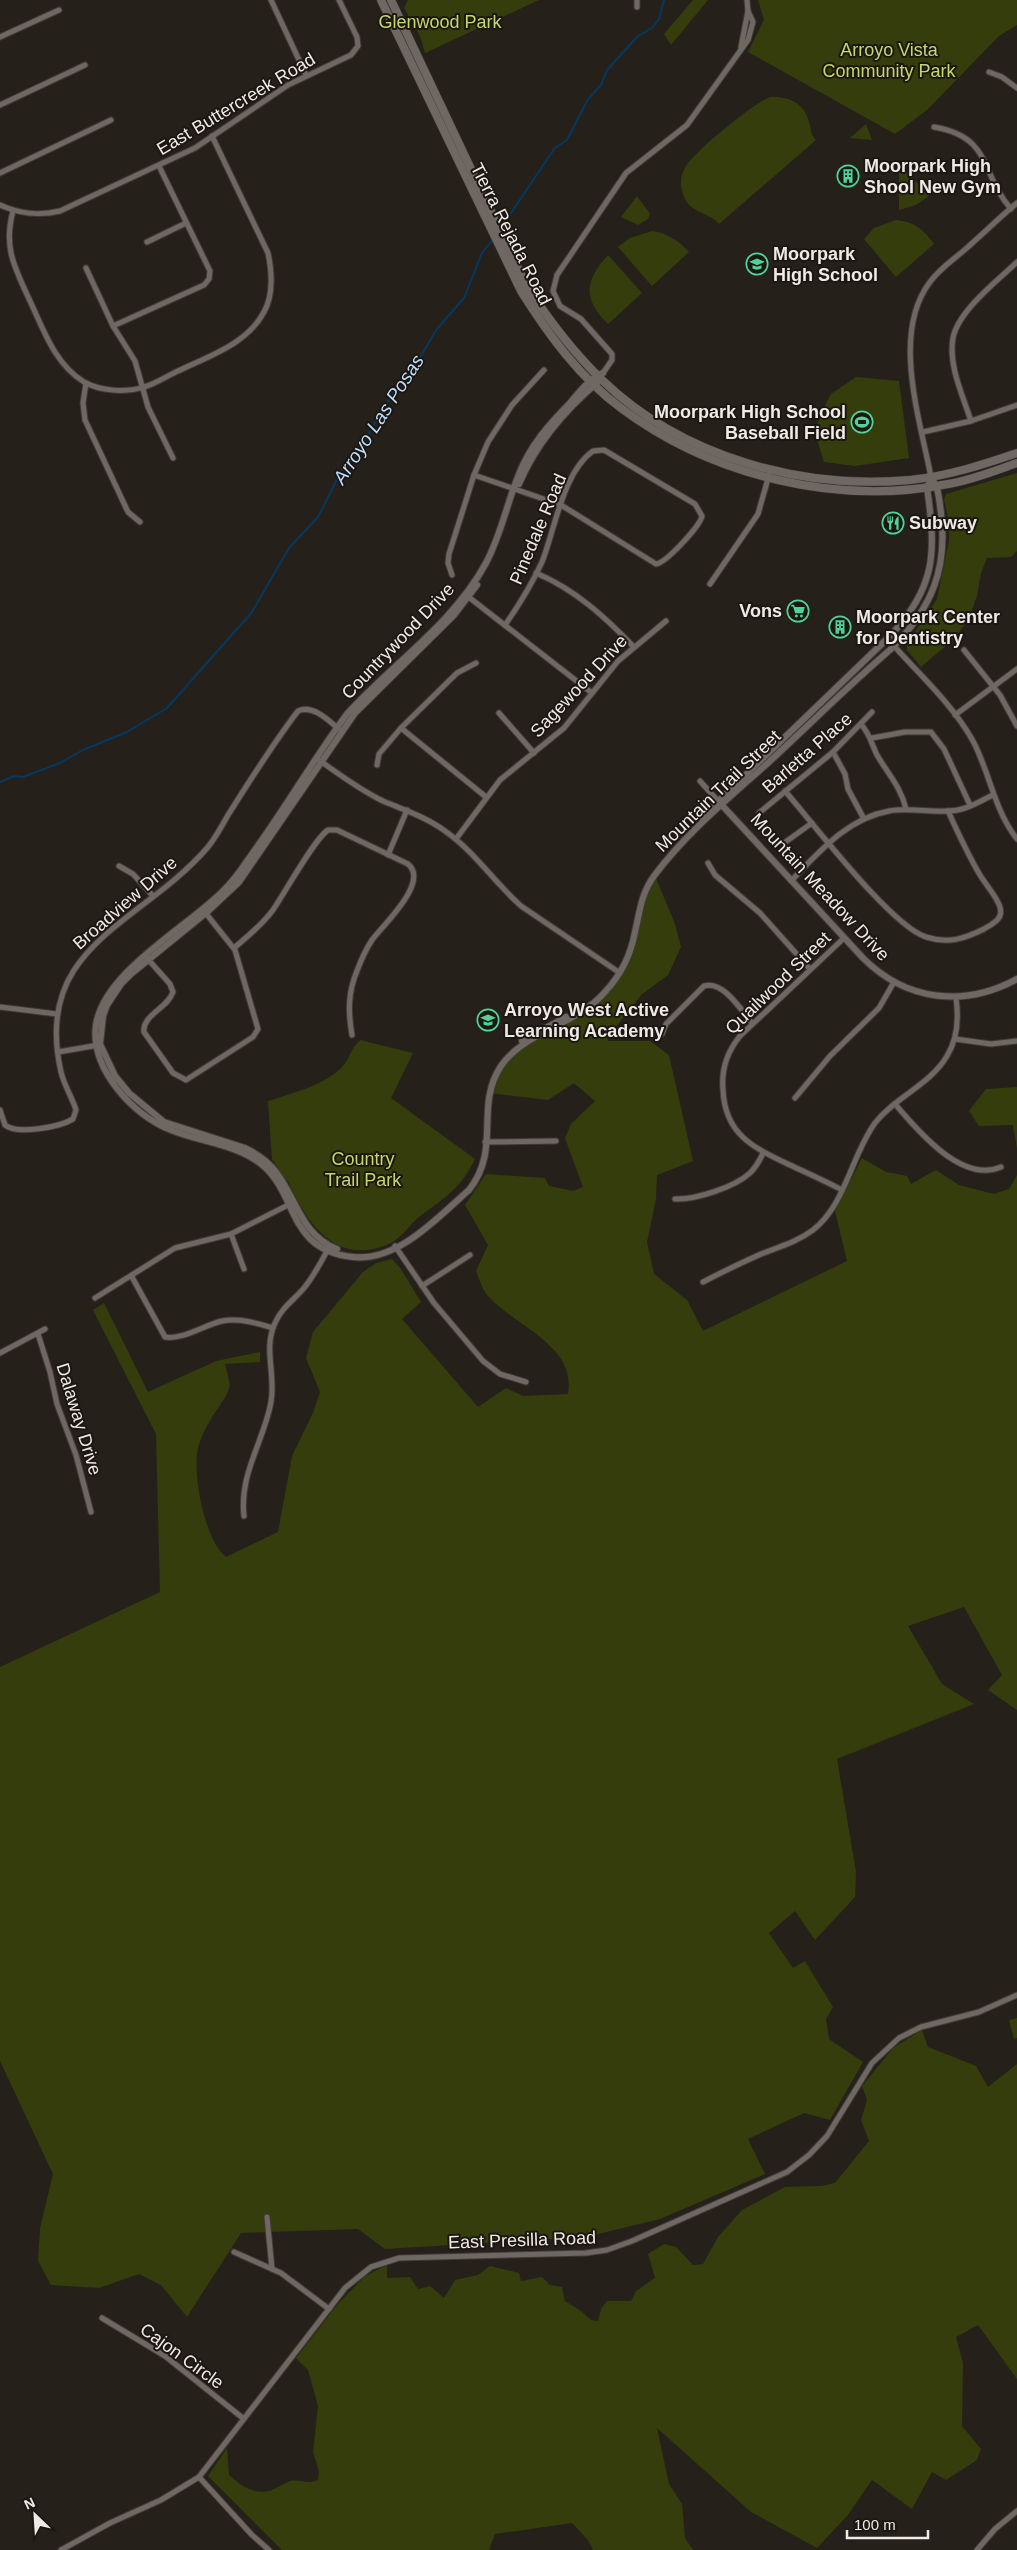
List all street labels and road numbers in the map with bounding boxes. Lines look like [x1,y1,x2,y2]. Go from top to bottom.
street label: East Buttercreek Road [153,49,319,159]
street label: Tierra Rejada Road [467,160,555,308]
street label: Pinedale Road [506,471,570,587]
street label: Countrywood Drive [338,579,458,703]
street label: Sagewood Drive [527,631,631,741]
street label: Barletta Place [758,709,856,797]
street label: Mountain Trail Street [651,726,785,856]
street label: Mountain Meadow Drive [747,809,893,965]
street label: Broadview Drive [69,852,181,954]
street label: Quailwood Street [721,928,835,1038]
street label: Dalaway Drive [52,1361,106,1477]
street label: East Presilla Road [448,2227,596,2253]
street label: Cajon Circle [136,2319,228,2393]

